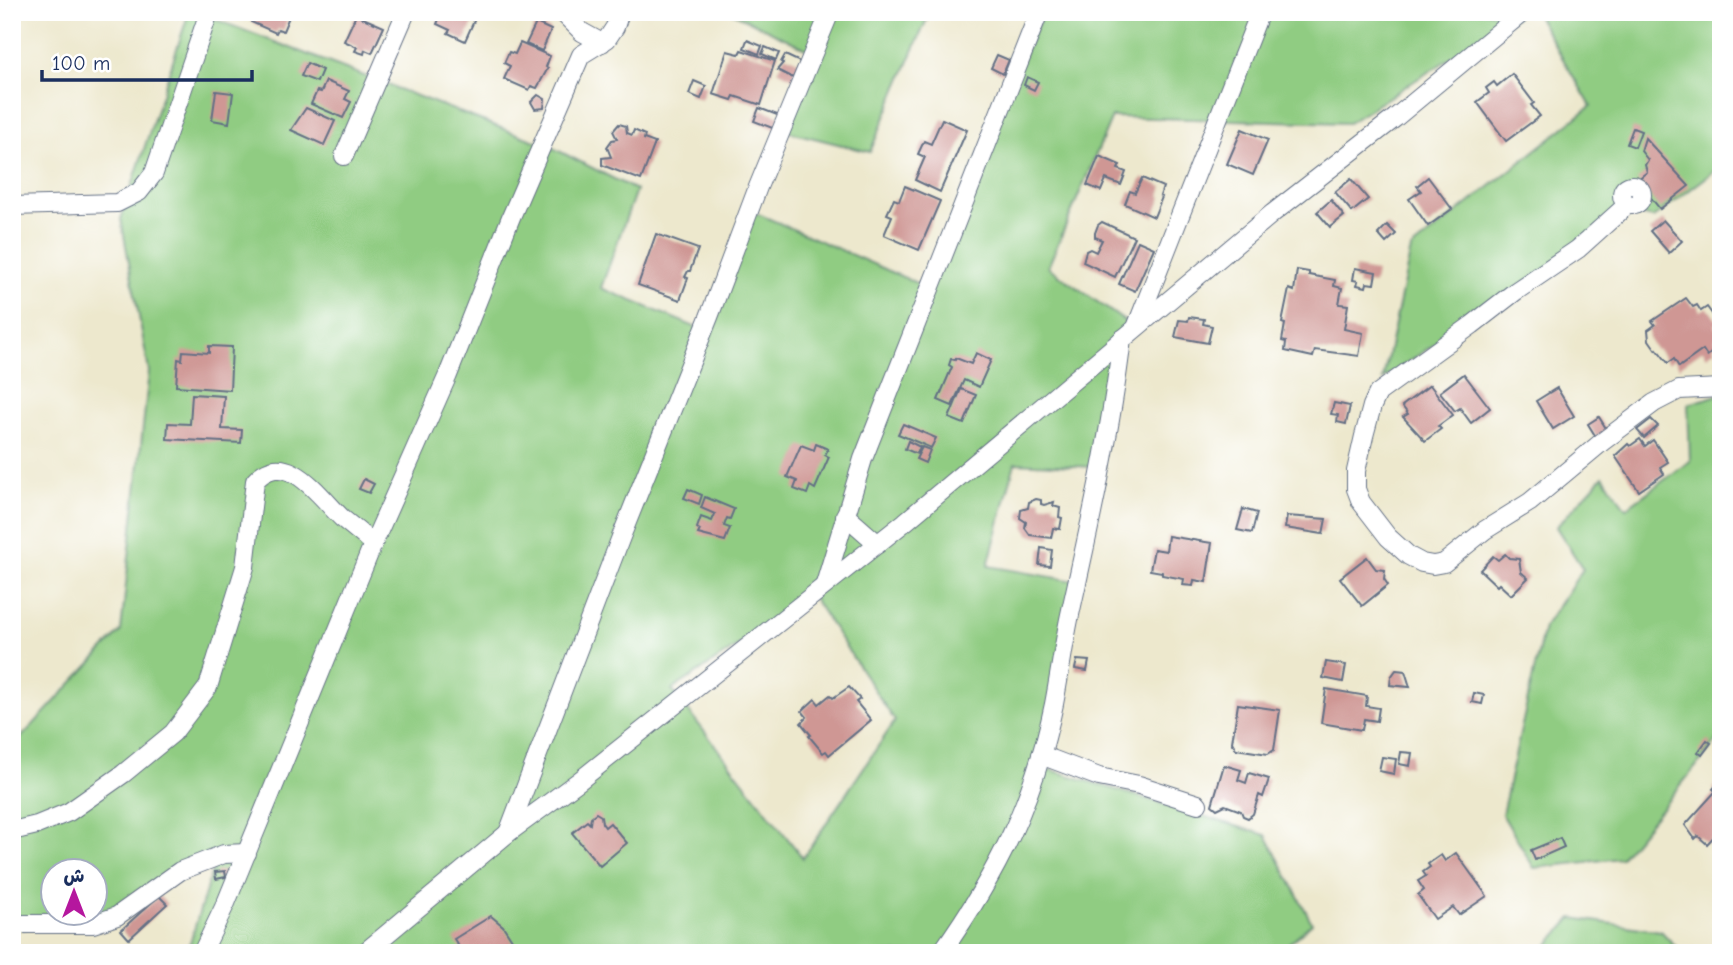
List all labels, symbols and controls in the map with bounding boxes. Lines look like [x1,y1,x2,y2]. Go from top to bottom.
scale bar [42,38,252,82]
text: 100 m [52,51,110,75]
north arrow [38,856,108,926]
text: ش [64,865,85,887]

